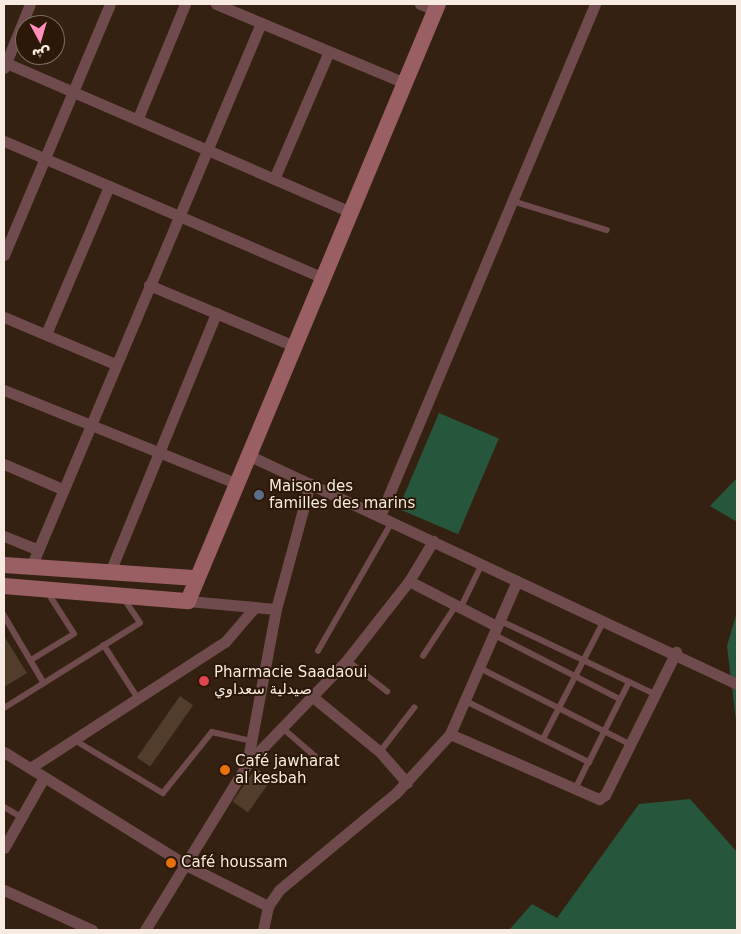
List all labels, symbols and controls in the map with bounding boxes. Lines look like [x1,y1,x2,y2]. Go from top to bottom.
north arrow [15,15,65,65]
text: ش [31,45,52,63]
place label: Maison des familles des marins [269,477,415,512]
marker: Maison des familles des marins [253,489,265,501]
place label: Pharmacie Saadaoui صيدلية سعداوي [214,663,367,698]
marker: Pharmacie Saadaoui صيدلية سعداوي [198,675,210,687]
place label: Café jawharat al kesbah [235,752,340,787]
marker: Café jawharat al kesbah [219,764,231,776]
place label: Café houssam [181,854,288,872]
marker: Café houssam [165,857,177,869]

